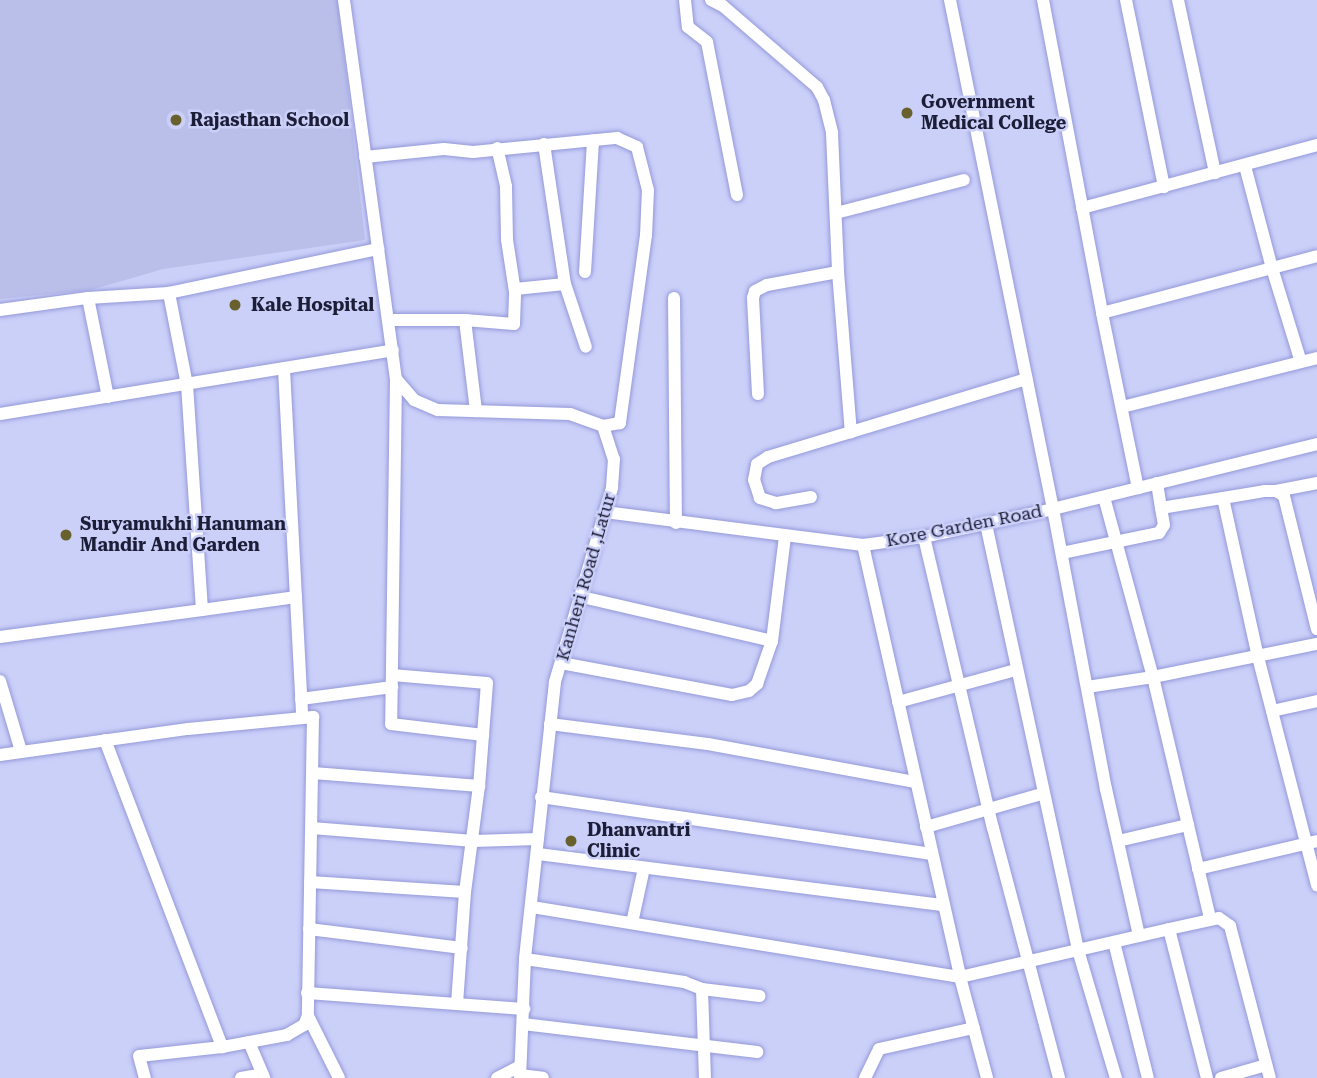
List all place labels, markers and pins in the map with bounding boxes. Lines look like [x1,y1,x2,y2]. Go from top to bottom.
place label: Government Medical College [921,92,1066,134]
marker: Government Medical College [899,105,915,121]
place label: Rajasthan School [190,109,349,131]
marker: Rajasthan School [168,112,184,128]
place label: Kale Hospital [251,294,374,316]
marker: Kale Hospital [225,295,245,315]
place label: Suryamukhi Hanuman Mandir And Garden [80,514,286,556]
marker: Suryamukhi Hanuman Mandir And Garden [58,527,74,543]
place label: Dhanvantri Clinic [587,820,690,862]
marker: Dhanvantri Clinic [561,831,581,851]

